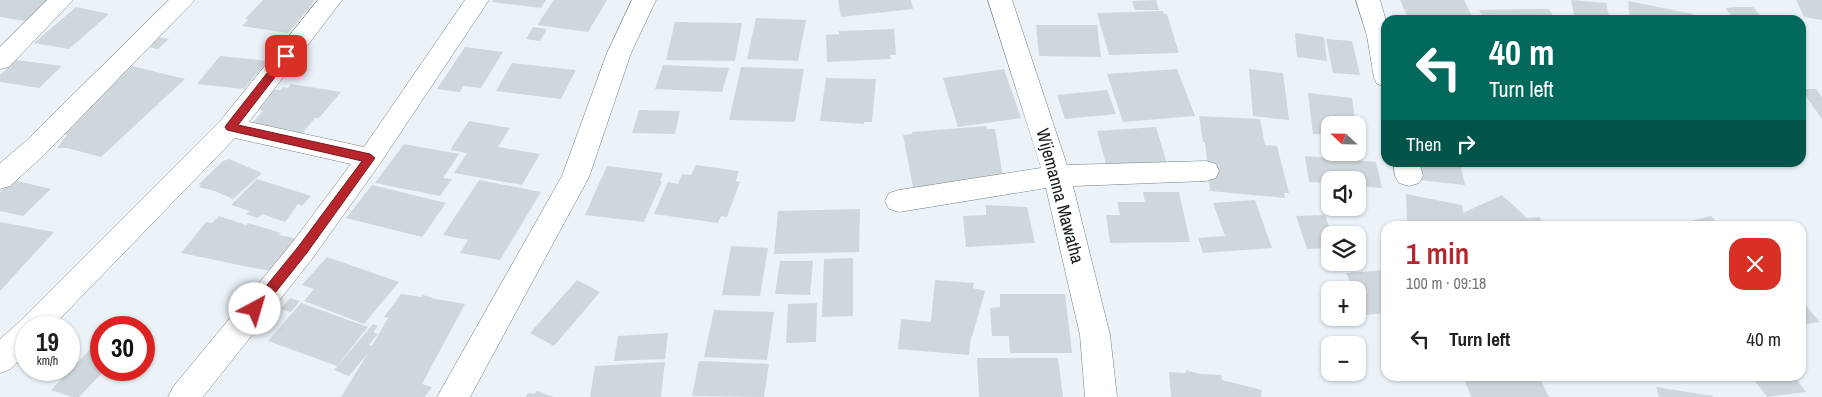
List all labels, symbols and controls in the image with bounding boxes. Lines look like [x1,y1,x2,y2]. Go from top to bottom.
text: 40 m [1489,29,1554,76]
pin [265,35,307,77]
icon: left [1406,35,1471,100]
icon: arrive [272,42,300,70]
text: Turn left [1489,74,1554,104]
north arrow [1321,116,1366,161]
map controls [1321,116,1366,381]
street label: Wijemanna Mawatha [1030,126,1090,266]
icon: right [1452,130,1480,158]
text: Then [1406,131,1442,157]
button: sound [1321,171,1366,216]
button: layers [1321,226,1366,271]
text: 1 min [1406,233,1469,273]
button: close [1729,238,1781,290]
text: 100 m · 09:18 [1406,272,1486,294]
button: + [1321,281,1366,326]
position arrow [228,282,280,334]
speed limit sign: 30 [90,316,155,381]
text: 19 [36,325,59,359]
icon: left [1406,325,1434,353]
text: Turn left [1449,326,1510,352]
text: 40 m [1746,326,1781,352]
button: − [1321,336,1366,381]
text: km/h [37,353,58,369]

